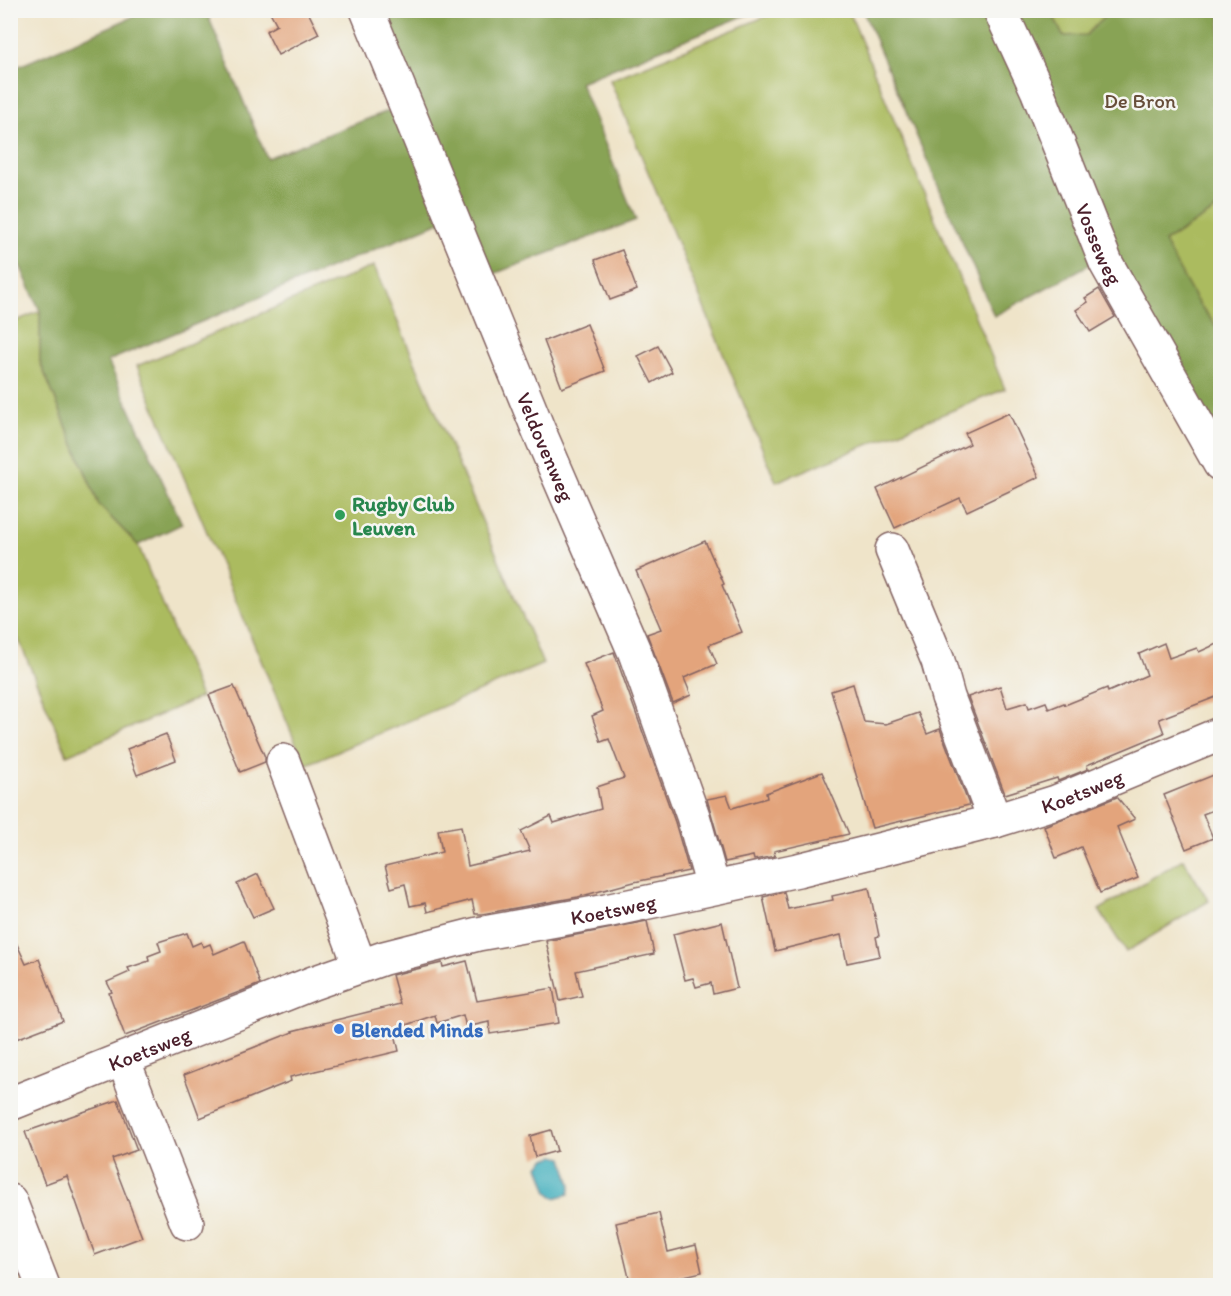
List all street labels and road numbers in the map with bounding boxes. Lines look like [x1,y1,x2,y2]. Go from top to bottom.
street label: Vosseweg [1071,199,1128,289]
street label: Veldovenweg [512,388,580,505]
street label: Koetsweg [1038,763,1127,818]
street label: Koetsweg [568,888,658,930]
street label: Koetsweg [104,1021,194,1076]

